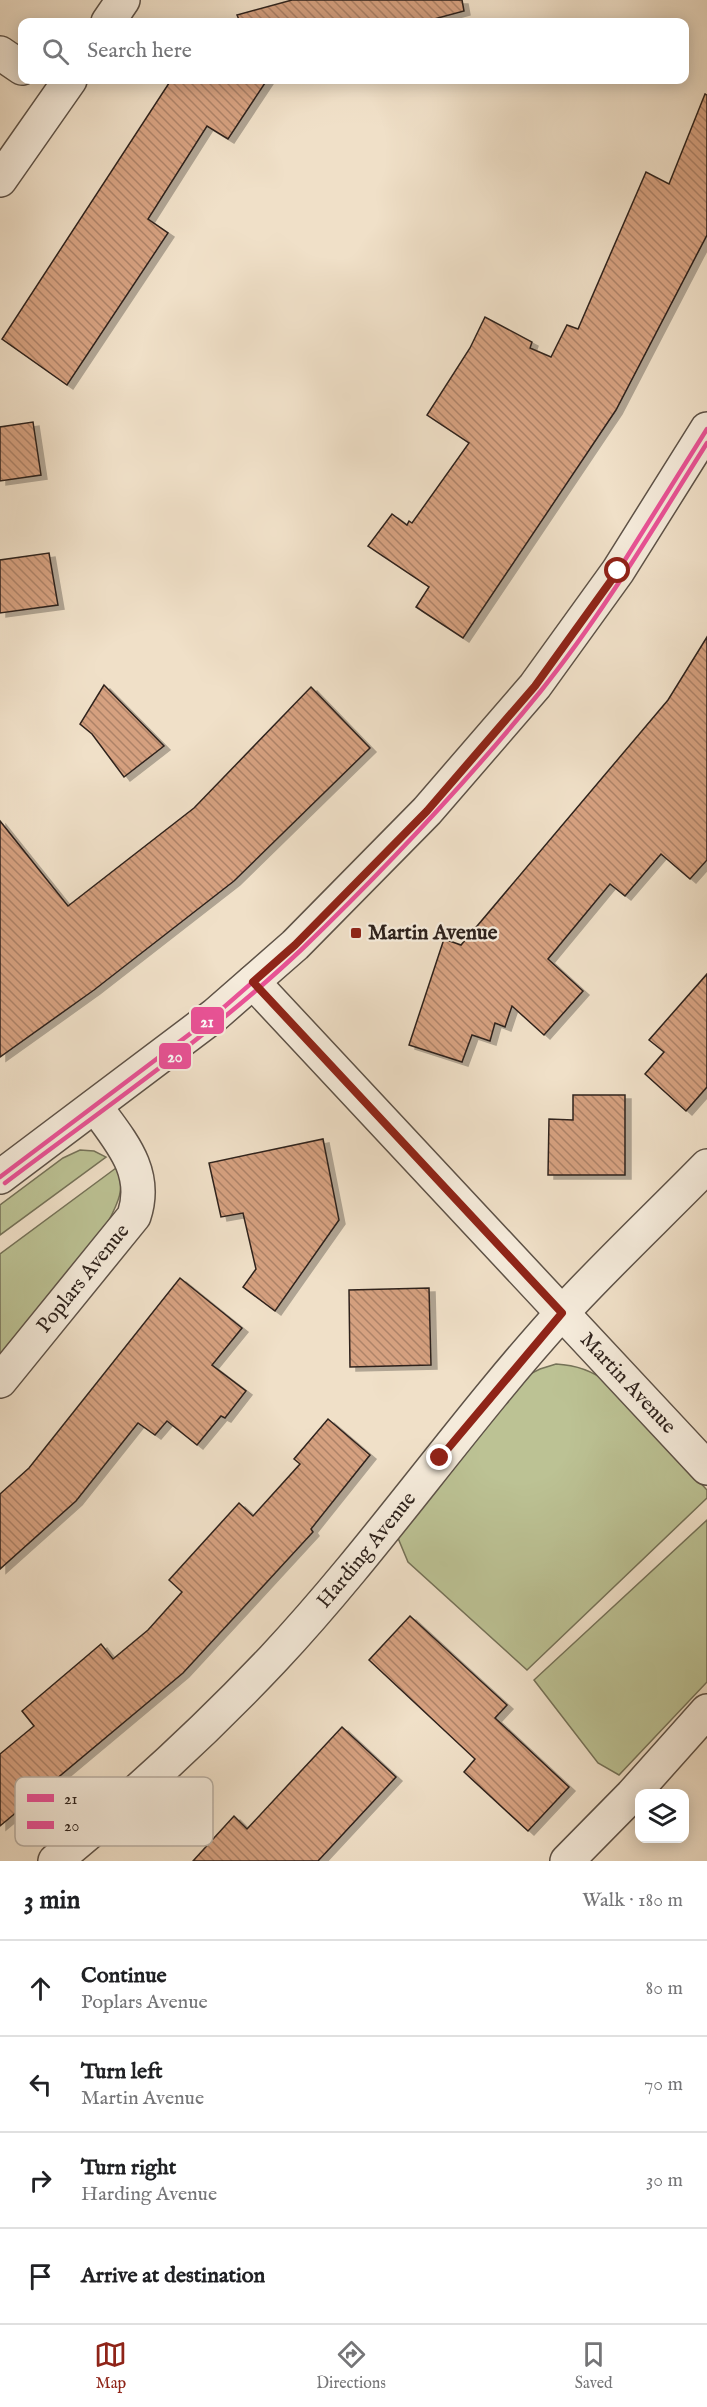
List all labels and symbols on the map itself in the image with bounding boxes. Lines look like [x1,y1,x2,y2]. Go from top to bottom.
route start [604,557,630,583]
place label: Martin Avenue [368,920,498,947]
marker: Martin Avenue [349,926,363,940]
line badge: 21 [190,1006,225,1035]
text: 21 [200,1013,214,1033]
line badge: 20 [158,1042,192,1070]
text: 20 [167,1048,183,1068]
street label: Poplars Avenue [31,1218,136,1339]
street label: Martin Avenue [574,1327,682,1440]
route end [426,1444,452,1470]
street label: Harding Avenue [311,1486,423,1614]
legend [15,1777,213,1846]
text: 21 [64,1790,78,1810]
text: 20 [64,1817,80,1837]

